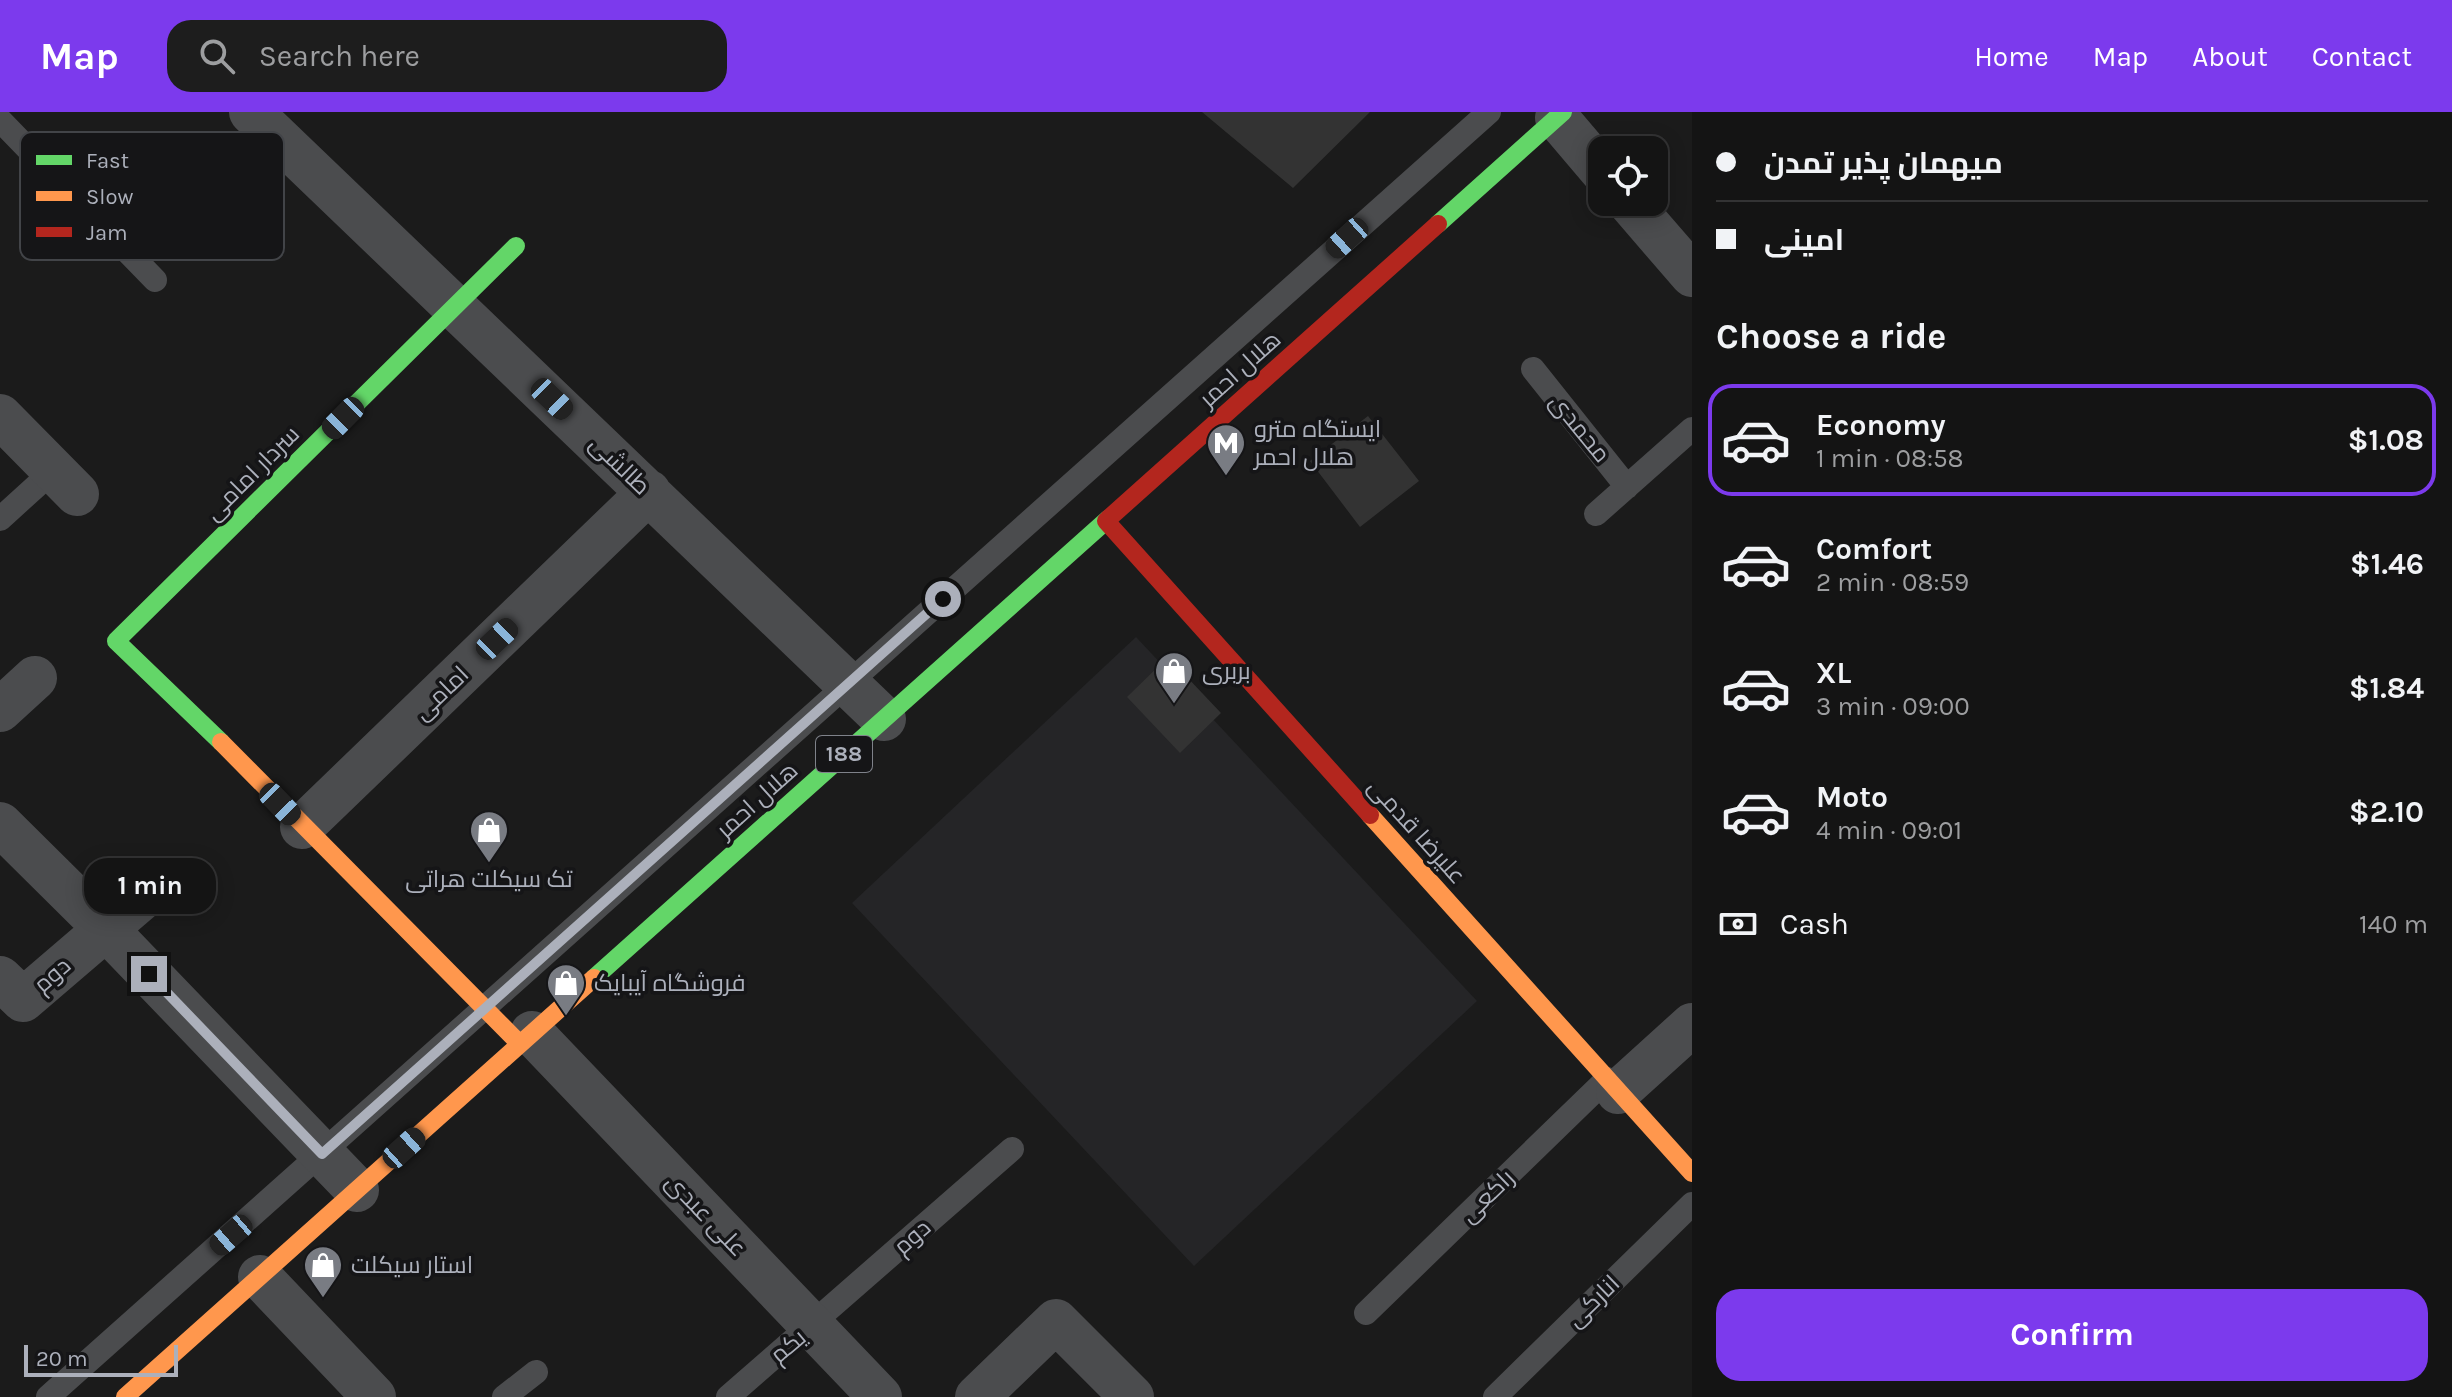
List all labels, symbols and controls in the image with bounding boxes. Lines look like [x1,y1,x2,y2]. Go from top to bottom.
search box [167,20,727,92]
text: Map [40,34,119,79]
icon: search [195,34,239,78]
text: Search here [259,38,420,74]
text: Home [1974,40,2049,73]
text: Map [2093,40,2148,73]
text: About [2192,40,2268,73]
text: Contact [2312,40,2412,73]
legend [20,132,284,260]
map controls [1588,136,1668,216]
button: locate [1588,136,1668,216]
text: میهمان پذیر تمدن [1764,145,2003,181]
text: Fast [86,148,129,174]
text: Slow [86,184,133,210]
car [1321,213,1373,263]
text: Jam [86,220,128,246]
text: امینی [1764,222,1844,258]
text: Choose a ride [1716,315,1946,357]
street label: هلال احمر [1192,325,1287,414]
car [526,374,578,424]
street label: محمدی [1544,388,1616,468]
car [318,393,368,443]
icon: car [1720,404,1792,476]
text: Economy [1816,407,1946,443]
place label: ایستگاه مترو هلال احمر [1252,415,1381,471]
street label: سردار امامی [199,420,305,526]
metro station icon: ایستگاه مترو هلال احمر [1205,422,1247,477]
text: $1.08 [2348,422,2424,458]
street label: طالشی [584,429,656,501]
text: 1 min · 08:58 [1816,443,1964,474]
icon: car [1720,528,1792,600]
text: Comfort [1816,531,1932,567]
text: $1.46 [2350,546,2424,582]
text: 2 min · 08:59 [1816,567,1969,598]
route start [925,581,961,617]
car [471,614,523,664]
shop icon: بربری [1153,650,1195,705]
icon: car [1720,652,1792,724]
text: XL [1816,655,1851,691]
place label: بربری [1202,657,1251,685]
street label: امامی [408,660,474,726]
text: $1.84 [2349,670,2424,706]
text: 3 min · 09:00 [1816,691,1970,722]
road number: 188 [816,736,872,772]
street label: هلال احمر [709,756,804,845]
street label: علیرضا قدمی [1362,772,1472,890]
icon: car [1720,776,1792,848]
car [255,778,305,830]
text: Moto [1816,779,1888,815]
text: $2.10 [2349,794,2424,830]
shop icon: تک سیکلت هراتی [468,809,510,864]
text: 4 min · 09:01 [1816,815,1962,846]
callout: 1 min [83,858,215,914]
place label: تک سیکلت هراتی [405,865,573,893]
text: 1 min [117,870,183,901]
icon: cash [1716,902,1760,946]
text: Cash [1780,906,1849,942]
text: 140 m [2359,909,2428,940]
street label: دوم [28,951,77,1000]
route end [131,956,167,992]
shop icon: فروشگاه آیبایک [545,962,587,1017]
place label: فروشگاه آیبایک [594,969,746,997]
car [378,1123,430,1173]
street label: راکعی [1454,1164,1520,1228]
street label: علی عبدی [660,1168,752,1262]
car [205,1210,257,1260]
street label: دوم [888,1213,937,1262]
shop icon: استار سیکلت [302,1244,344,1299]
place label: استار سیکلت [351,1251,473,1279]
street label: انارکی [1561,1269,1625,1333]
button: Confirm [1716,1289,2428,1381]
street label: یکم [764,1323,813,1370]
scale bar [24,1341,178,1377]
text: 20 m [36,1346,88,1372]

